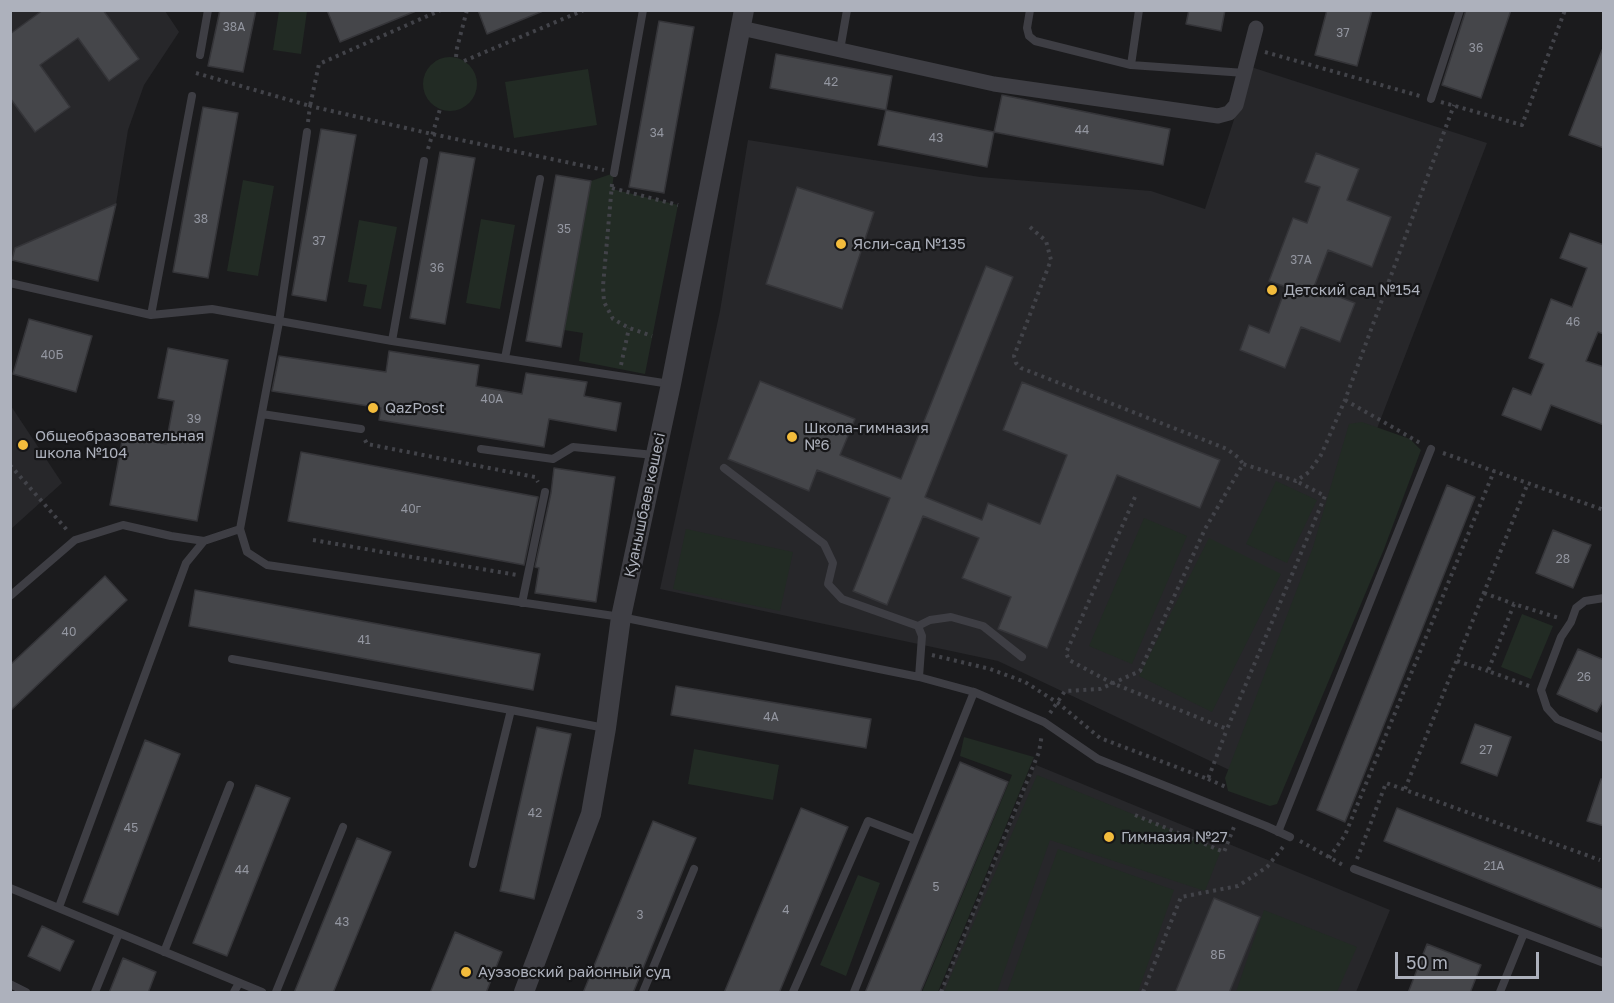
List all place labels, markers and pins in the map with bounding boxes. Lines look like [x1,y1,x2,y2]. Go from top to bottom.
place label: Ясли-сад №135 [853,235,966,253]
marker: Ясли-сад №135 [834,237,848,251]
place label: Детский сад №154 [1284,281,1420,299]
marker: Детский сад №154 [1265,283,1279,297]
place label: QazPost [385,399,445,417]
marker: QazPost [366,401,380,415]
place label: Школа-гимназия №6 [804,419,929,454]
place label: Общеобразовательная школа №104 [35,427,204,462]
marker: Школа-гимназия №6 [785,430,799,444]
marker: Общеобразовательная школа №104 [16,438,30,452]
place label: Гимназия №27 [1121,828,1228,846]
marker: Гимназия №27 [1102,830,1116,844]
place label: Ауэзовский районный суд [478,963,671,981]
marker: Ауэзовский районный суд [459,965,473,979]

